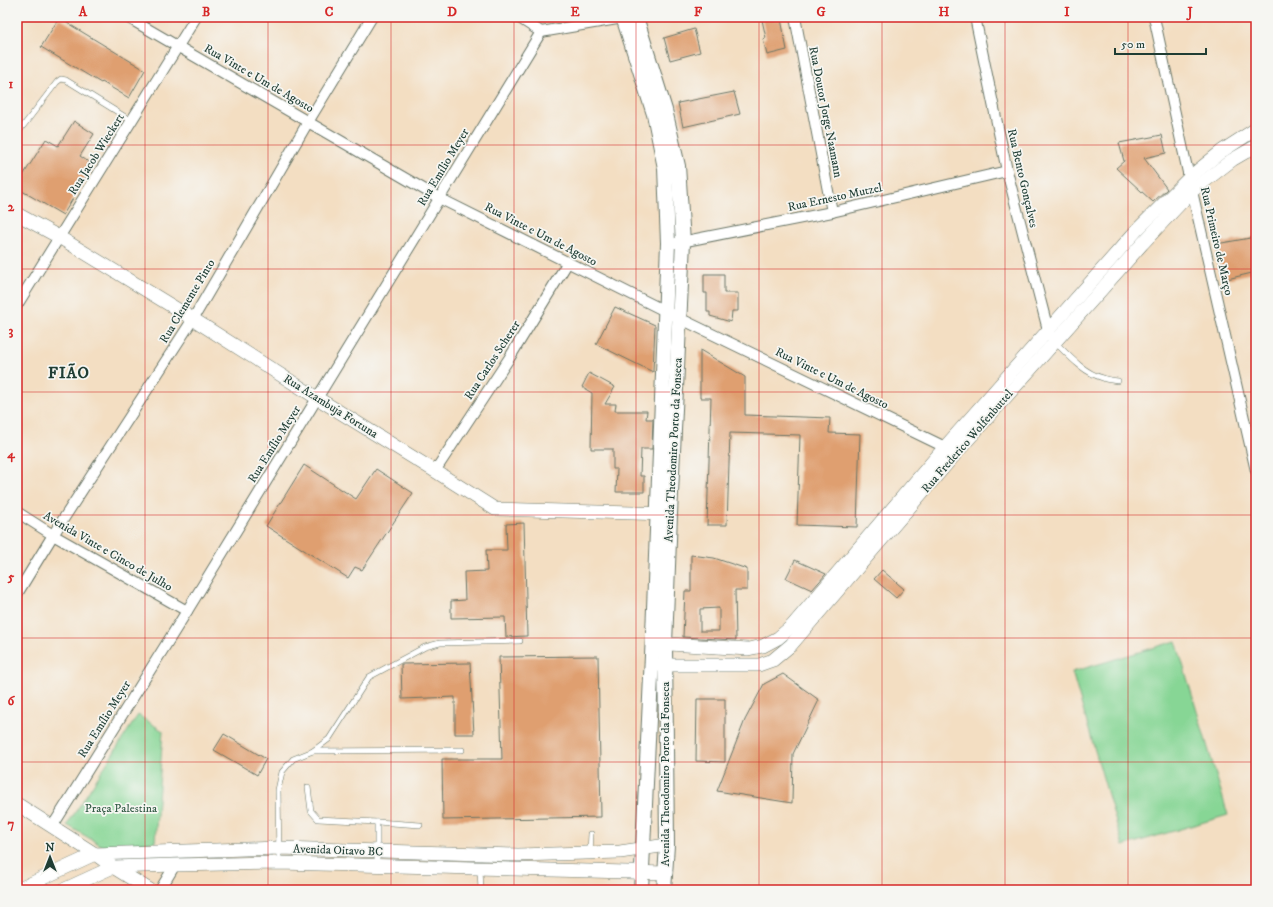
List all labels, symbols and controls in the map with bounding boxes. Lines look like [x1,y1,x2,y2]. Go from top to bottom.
text: A [78,4,88,20]
text: B [202,4,210,20]
text: C [325,4,334,20]
text: D [447,4,457,20]
text: E [570,4,580,20]
text: F [694,4,703,20]
text: G [816,4,826,20]
text: H [939,4,950,20]
text: I [1064,4,1070,20]
text: J [1185,4,1193,21]
scale bar [1115,30,1206,56]
text: 50 m [1121,37,1145,52]
street label: Rua Vinte e Um de Agosto [201,41,316,116]
street label: Rua Doutor Jorge Naamann [805,45,846,180]
text: 1 [9,76,14,92]
street label: Rua Jacob Wieckert [65,110,128,198]
street label: Rua Emílio Meyer [414,125,473,209]
street label: Rua Bento Gonçalves [1004,127,1041,229]
street label: Rua Ernesto Mutzel [787,180,884,215]
street label: Rua Primeiro de Março [1197,185,1236,297]
text: 2 [8,199,15,215]
street label: Rua Vinte e Um de Agosto [482,200,600,269]
street label: Rua Clemente Pinto [156,256,219,346]
street label: Rua Carlos Scherer [461,317,524,403]
text: 3 [9,323,14,339]
street label: Rua Vinte e Um de Agosto [773,344,891,413]
street label: Avenida Theodomiro Porto da Fonseca [661,356,686,543]
district label: FIÃO [48,363,90,383]
street label: Rua Azambuja Fortuna [281,371,382,442]
street label: Rua Frederico Wolfenbuttel [918,386,1017,496]
street label: Rua Emílio Meyer [245,403,304,486]
text: 4 [6,446,15,463]
street label: Avenida Vinte e Cinco de Julho [40,508,175,595]
text: 5 [7,569,15,585]
street label: Rua Emílio Meyer [75,678,134,761]
street label: Avenida Theodomiro Porto da Fonseca [658,681,673,866]
text: 6 [8,693,16,709]
park label: Praça Palestina [85,801,158,816]
text: 7 [8,816,15,832]
north arrow [30,837,70,877]
text: N [45,841,55,855]
street label: Avenida Oitavo BC [293,841,383,860]

